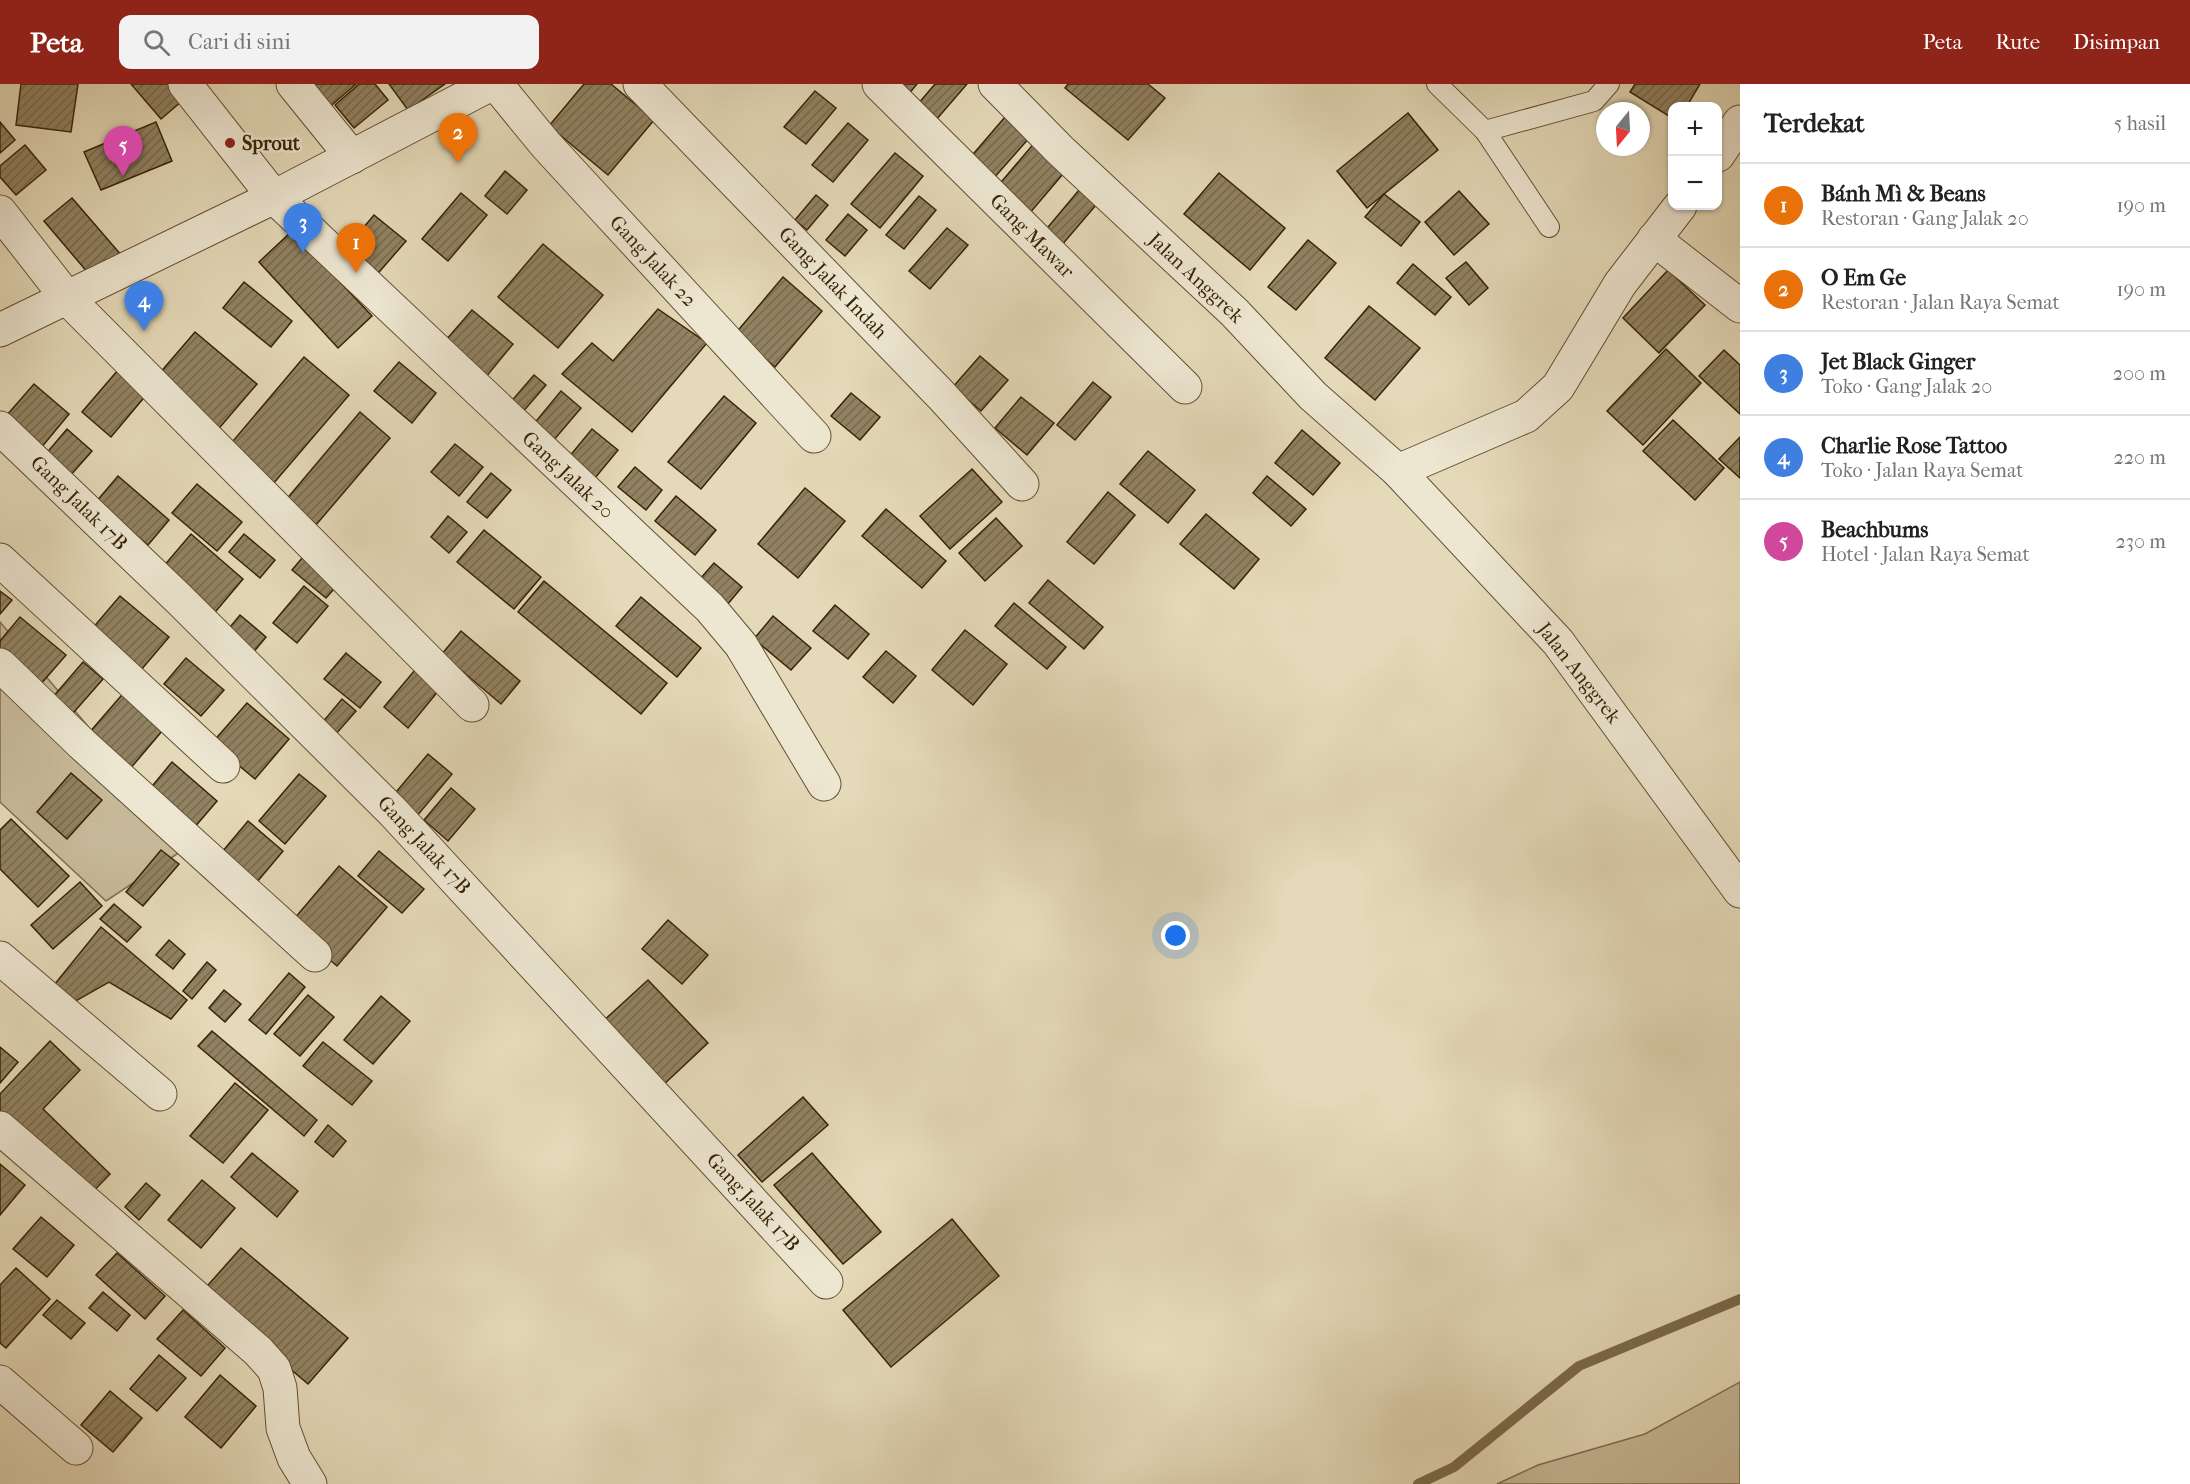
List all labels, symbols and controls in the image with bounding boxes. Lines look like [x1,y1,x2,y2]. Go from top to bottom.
search box [119,15,539,69]
text: Peta [30,26,83,59]
icon: search [140,26,173,59]
text: Cari di sini [188,29,291,55]
text: Peta [1923,30,1962,54]
text: Rute [1995,30,2040,54]
text: Disimpan [2073,30,2160,54]
north arrow [1596,102,1650,156]
map controls [1668,102,1722,210]
button: + [1668,102,1722,156]
text: Terdekat [1764,108,1865,139]
text: 5 hasil [2114,112,2166,135]
pin: 2 [438,113,478,163]
pin: 5 [104,126,142,176]
place label: Sprout [242,132,301,155]
marker: Sprout [223,136,237,150]
button: − [1668,156,1722,210]
text: Bánh Mì & Beans [1821,181,1986,207]
street label: Gang Mawar [985,189,1079,283]
text: 1 [1780,194,1787,217]
text: 190 m [2116,194,2166,217]
pin: 3 [284,204,322,253]
text: Restoran · Gang Jalak 20 [1821,207,2029,230]
street label: Gang Jalak 22 [605,211,701,311]
street label: Gang Jalak Indah [774,222,893,344]
pin: 1 [336,224,376,273]
street label: Jalan Anggrek [1142,227,1249,328]
text: O Em Ge [1821,265,1906,291]
text: 2 [1778,278,1789,301]
text: 190 m [2116,278,2166,301]
pin: 4 [124,282,164,331]
text: Restoran · Jalan Raya Semat [1821,291,2060,314]
text: Jet Black Ginger [1821,349,1975,375]
text: 3 [1779,362,1788,385]
text: 200 m [2113,362,2166,385]
text: Toko · Gang Jalak 20 [1821,375,1992,398]
street label: Gang Jalak 20 [517,427,619,523]
text: Charlie Rose Tattoo [1821,433,2007,459]
text: 4 [1778,446,1789,469]
text: 220 m [2113,446,2166,469]
street label: Gang Jalak 17B [26,451,132,555]
text: Toko · Jalan Raya Semat [1821,459,2023,482]
text: Beachbums [1821,517,1928,543]
text: 5 [1779,530,1788,553]
text: 230 m [2116,530,2166,553]
text: Hotel · Jalan Raya Semat [1821,543,2030,566]
street label: Jalan Anggrek [1531,616,1626,729]
street label: Gang Jalak 17B [373,791,475,899]
your location [1161,921,1190,950]
street label: Gang Jalak 17B [702,1148,804,1256]

